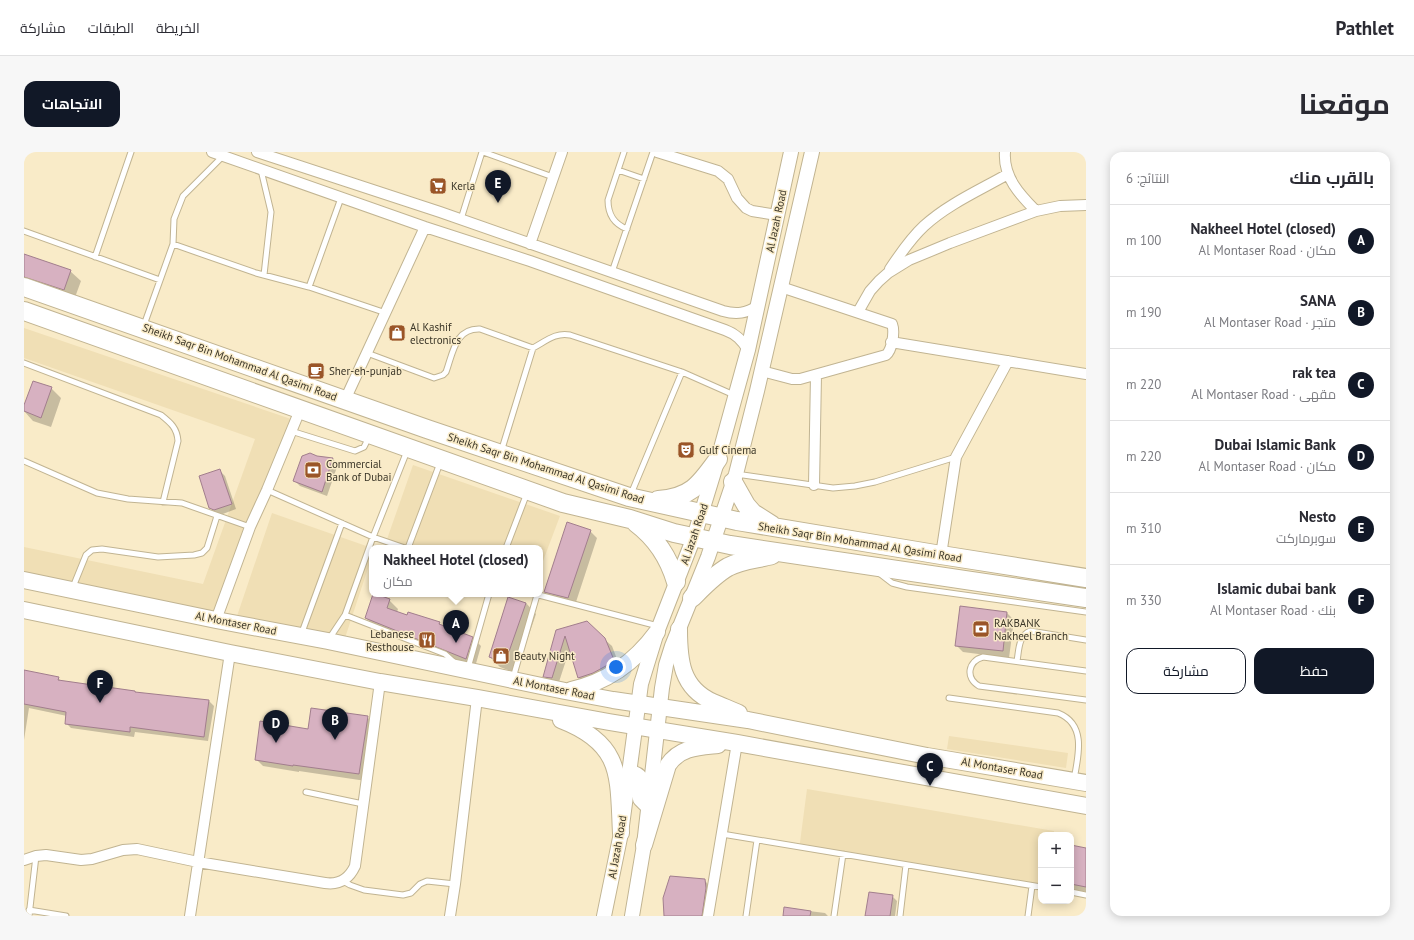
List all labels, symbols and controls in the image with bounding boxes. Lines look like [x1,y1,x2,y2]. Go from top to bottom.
text: Pathlet [1335,16,1394,40]
text: مشاركة [20,19,66,37]
text: الطبقات [88,19,134,37]
text: الخريطة [156,19,200,37]
button: الاتجاهات [24,81,120,127]
text: موقعنا [1299,85,1390,122]
text: بالقرب منك [1290,167,1374,189]
pin: E [485,170,511,203]
text: النتائج: 6 [1126,170,1170,187]
supermarket icon: Kerla [428,176,448,196]
place label: Kerla [451,179,475,193]
street label: Al Jazah Road [763,188,790,254]
text: Nakheel Hotel (closed) [1190,219,1336,238]
text: 100 m [1126,232,1161,249]
text: A [1357,232,1365,249]
text: مكان · Al Montaser Road [1199,242,1336,259]
text: SANA [1300,291,1336,310]
text: 190 m [1126,304,1161,321]
text: B [1357,304,1365,321]
text: متجر · Al Montaser Road [1204,314,1336,331]
street label: Sheikh Saqr Bin Mohammad Al Qasimi Road [141,320,339,404]
place label: Al Kashif electronics [410,320,462,347]
shop icon: Al Kashif electronics [387,323,407,343]
cafe icon: Sher-eh-punjab [306,361,326,381]
text: rak tea [1292,363,1336,382]
place label: Sher-eh-punjab [329,364,402,378]
text: 220 m [1126,376,1161,393]
text: C [1357,376,1365,393]
text: مقهى · Al Montaser Road [1191,386,1336,403]
street label: Sheikh Saqr Bin Mohammad Al Qasimi Road [446,430,646,507]
text: Dubai Islamic Bank [1215,435,1336,454]
theatre icon: Gulf Cinema [676,440,696,460]
place label: Gulf Cinema [699,443,757,457]
text: 220 m [1126,448,1161,465]
text: D [1357,448,1365,465]
place label: Commercial Bank of Dubai [326,457,392,484]
text: مكان · Al Montaser Road [1199,458,1336,475]
bank icon: Commercial Bank of Dubai [303,460,323,480]
street label: Al Jazah Road [677,501,711,566]
text: Nesto [1299,507,1336,526]
street label: Sheikh Saqr Bin Mohammad Al Qasimi Road [757,519,963,565]
text: 310 m [1126,520,1161,537]
text: E [1358,520,1364,537]
text: سوبرماركت [1276,530,1336,547]
popup [369,545,543,597]
text: Nakheel Hotel (closed) [383,550,529,569]
text: مكان [383,573,413,590]
text: Islamic dubai bank [1217,579,1336,598]
text: 330 m [1126,592,1161,609]
text: F [1358,592,1364,609]
text: بنك · Al Montaser Road [1210,602,1336,619]
street label: Al Montaser Road [194,608,278,638]
pin: A [443,610,469,643]
place label: RAKBANK Nakheel Branch [994,616,1068,643]
bank icon: RAKBANK Nakheel Branch [971,619,991,639]
place label: Lebanese Resthouse [366,627,414,654]
restaurant icon: Lebanese Resthouse [417,630,437,650]
shop icon: Beauty Night [491,646,511,666]
button: مشاركة [1126,648,1246,694]
button: حفظ [1254,648,1374,694]
place label: Beauty Night [514,649,575,663]
your location [606,657,626,677]
pin: F [87,670,113,703]
street label: Al Montaser Road [512,673,596,703]
pin: B [322,707,348,740]
pin: D [263,710,289,743]
pin: C [917,753,943,786]
street label: Al Montaser Road [960,754,1044,782]
street label: Al Jazah Road [605,814,629,880]
map controls [1038,832,1074,904]
button: + [1038,832,1074,868]
button: − [1038,868,1074,904]

